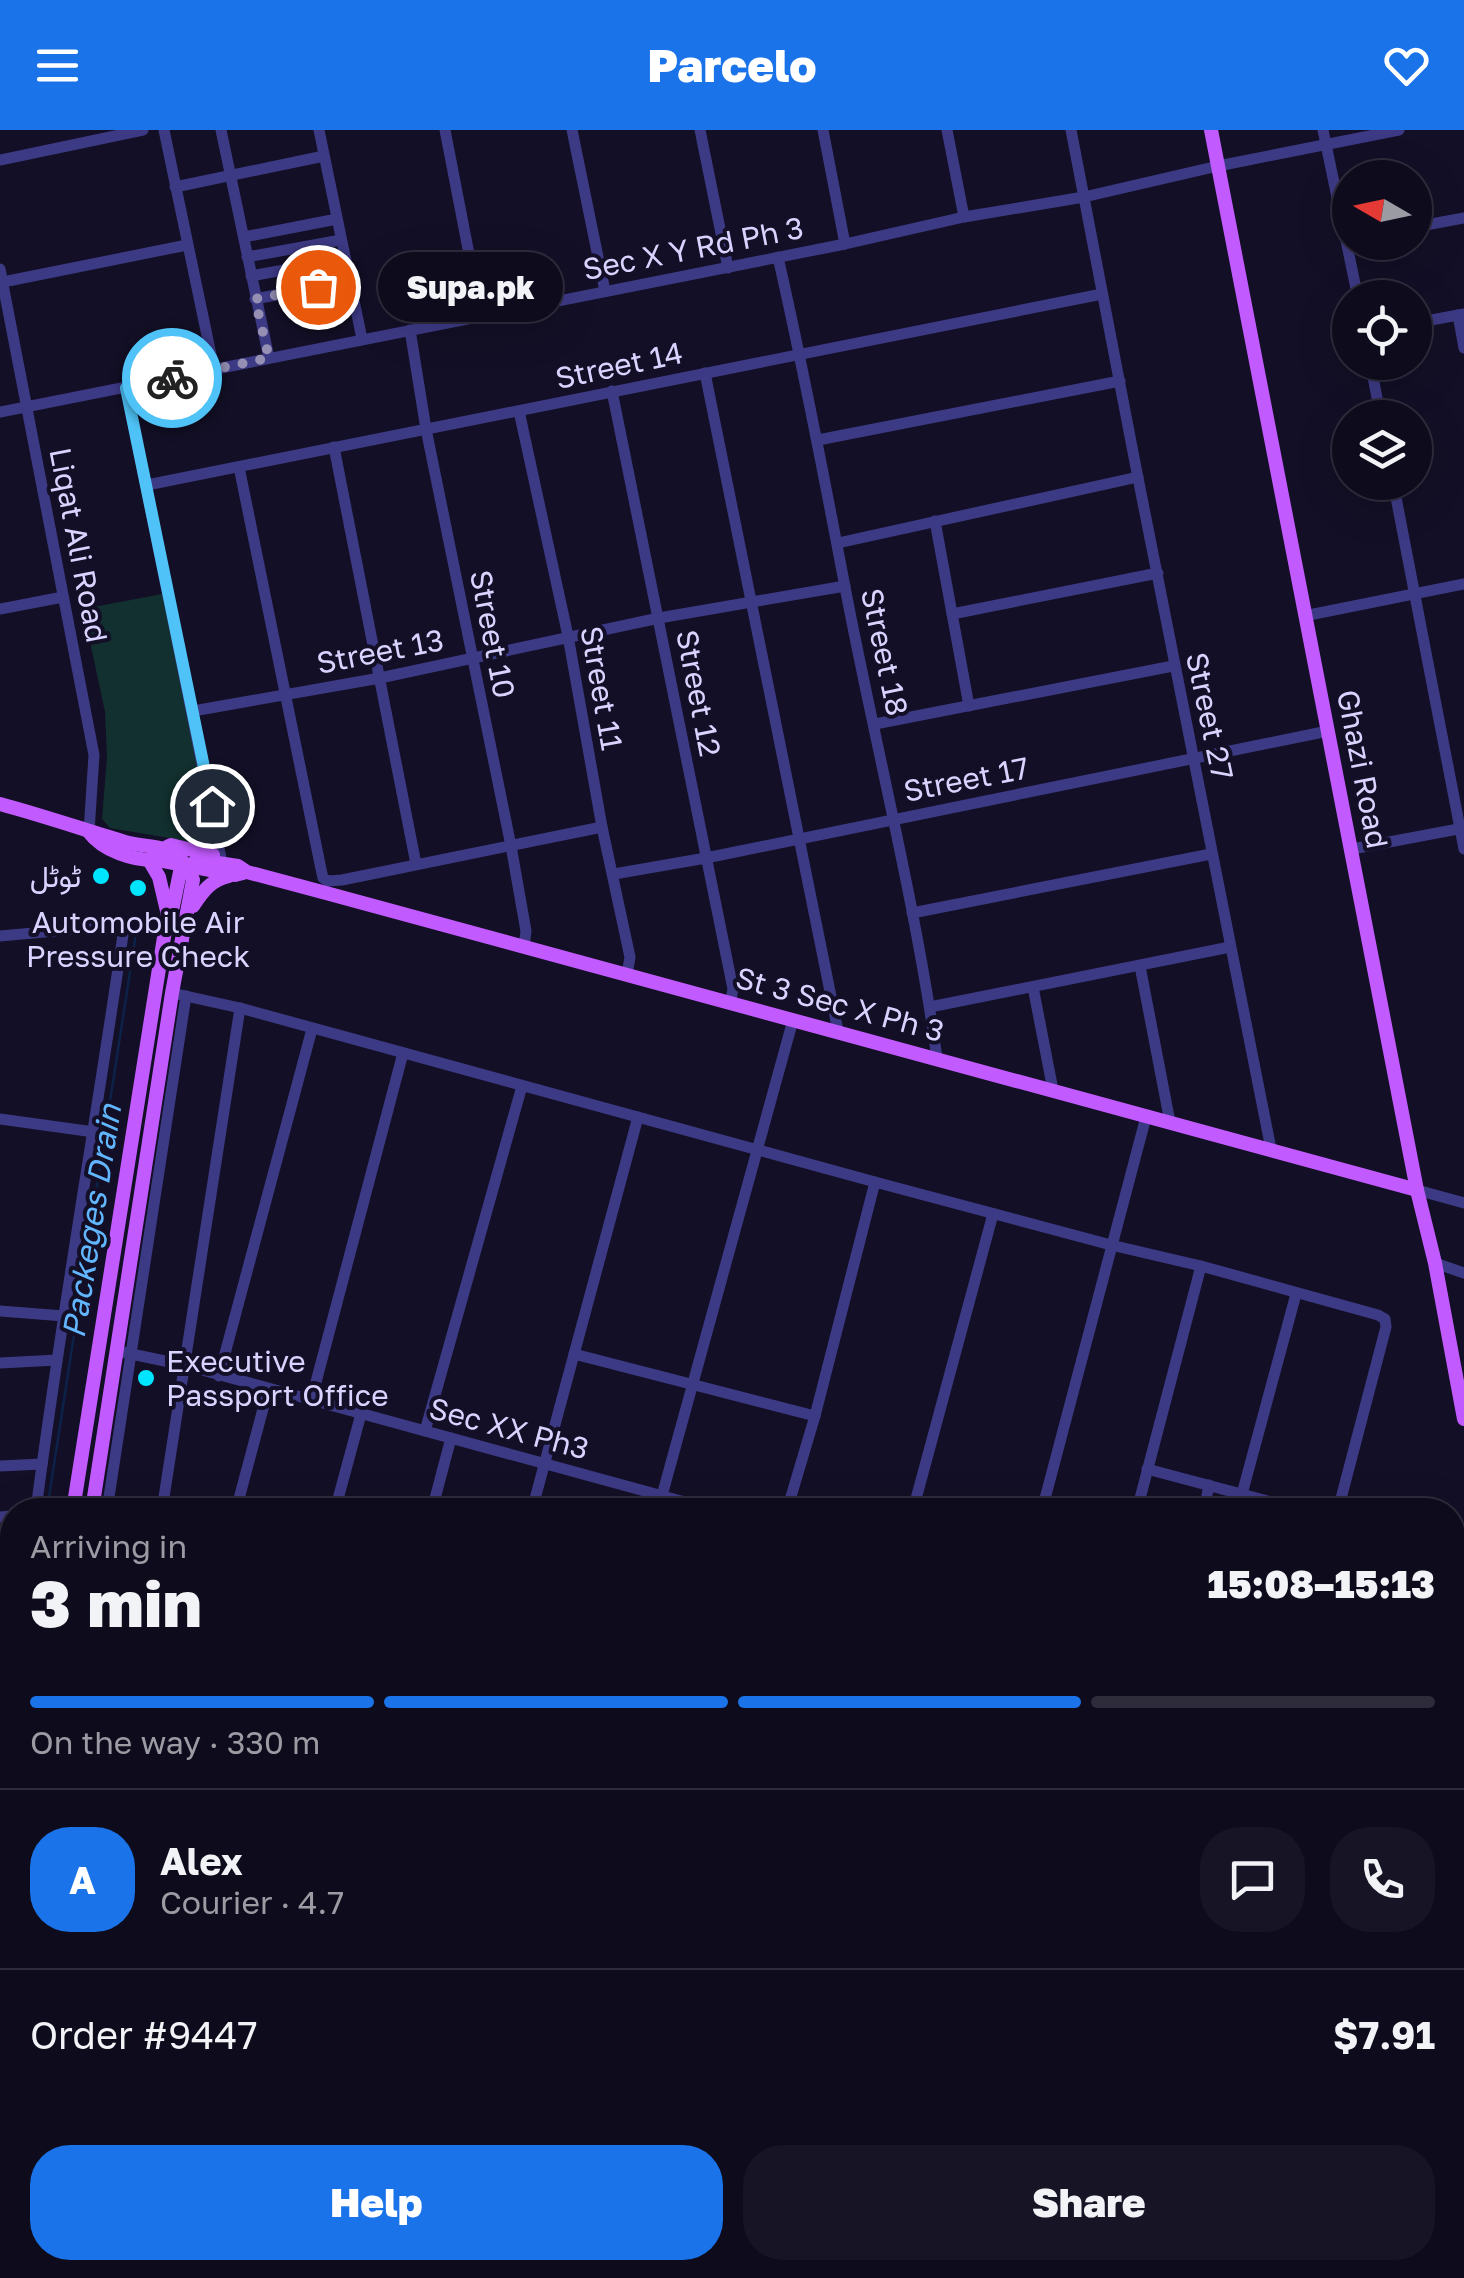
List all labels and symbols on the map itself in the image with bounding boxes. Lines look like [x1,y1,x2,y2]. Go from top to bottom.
north arrow [1332,160,1432,260]
street label: Sec X Y Rd Ph 3 [580,209,806,287]
pin [276,245,361,330]
callout: Supa.pk [378,252,563,322]
courier [122,328,222,428]
street label: Street 14 [552,334,686,396]
street label: Liqat Ali Road [42,444,116,646]
street label: Street 10 [463,567,523,701]
street label: Street 18 [854,585,916,719]
street label: Street 13 [314,621,446,681]
street label: Street 11 [573,623,631,753]
street label: Street 12 [669,627,729,759]
street label: Street 27 [1179,649,1241,783]
street label: Ghazi Road [1330,687,1396,851]
street label: Street 17 [900,749,1032,809]
pin [170,764,255,849]
place label: ٹوٹل [30,858,81,895]
marker: ٹوٹل [90,865,112,887]
marker: Automobile Air Pressure Check [127,877,149,899]
place label: Automobile Air Pressure Check [26,904,250,974]
street label: St 3 Sec X Ph 3 [732,959,948,1049]
water label: Packeges Drain [54,1100,128,1341]
place label: Executive Passport Office [166,1343,389,1413]
marker: Executive Passport Office [135,1367,157,1389]
street label: Sec XX Ph3 [425,1389,593,1467]

